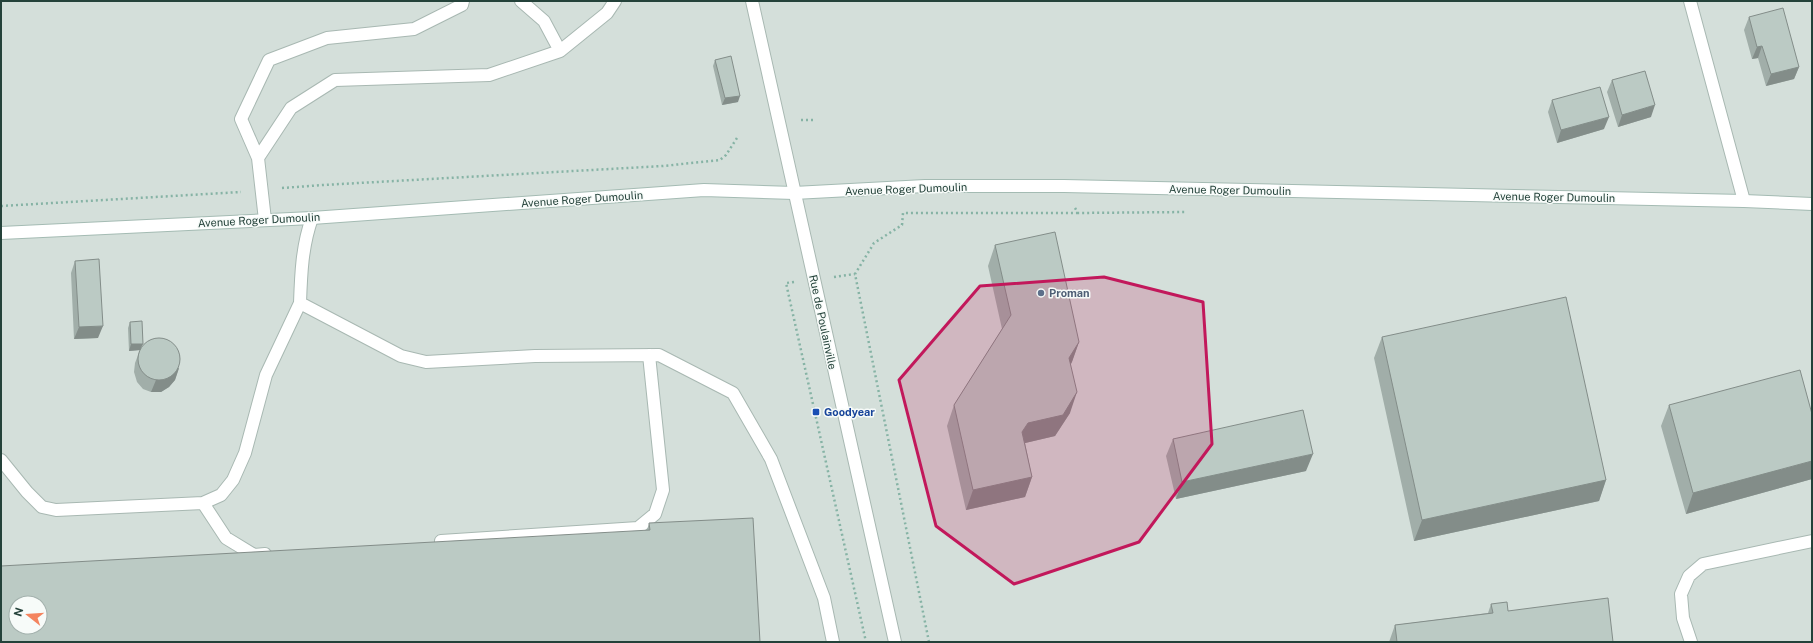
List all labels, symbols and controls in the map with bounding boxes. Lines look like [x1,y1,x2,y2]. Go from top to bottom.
street label: Avenue Roger Dumoulin [845,181,967,197]
street label: Avenue Roger Dumoulin [1169,183,1291,197]
street label: Avenue Roger Dumoulin [521,189,643,209]
street label: Avenue Roger Dumoulin [1493,190,1615,204]
street label: Avenue Roger Dumoulin [198,211,320,229]
street label: Rue de Poulainville [807,274,839,370]
place label: Proman [1049,287,1090,299]
marker: Proman [1036,288,1046,298]
place label: Goodyear [824,406,875,418]
marker: Goodyear [811,407,821,417]
north arrow [8,595,48,635]
text: N [11,606,25,618]

